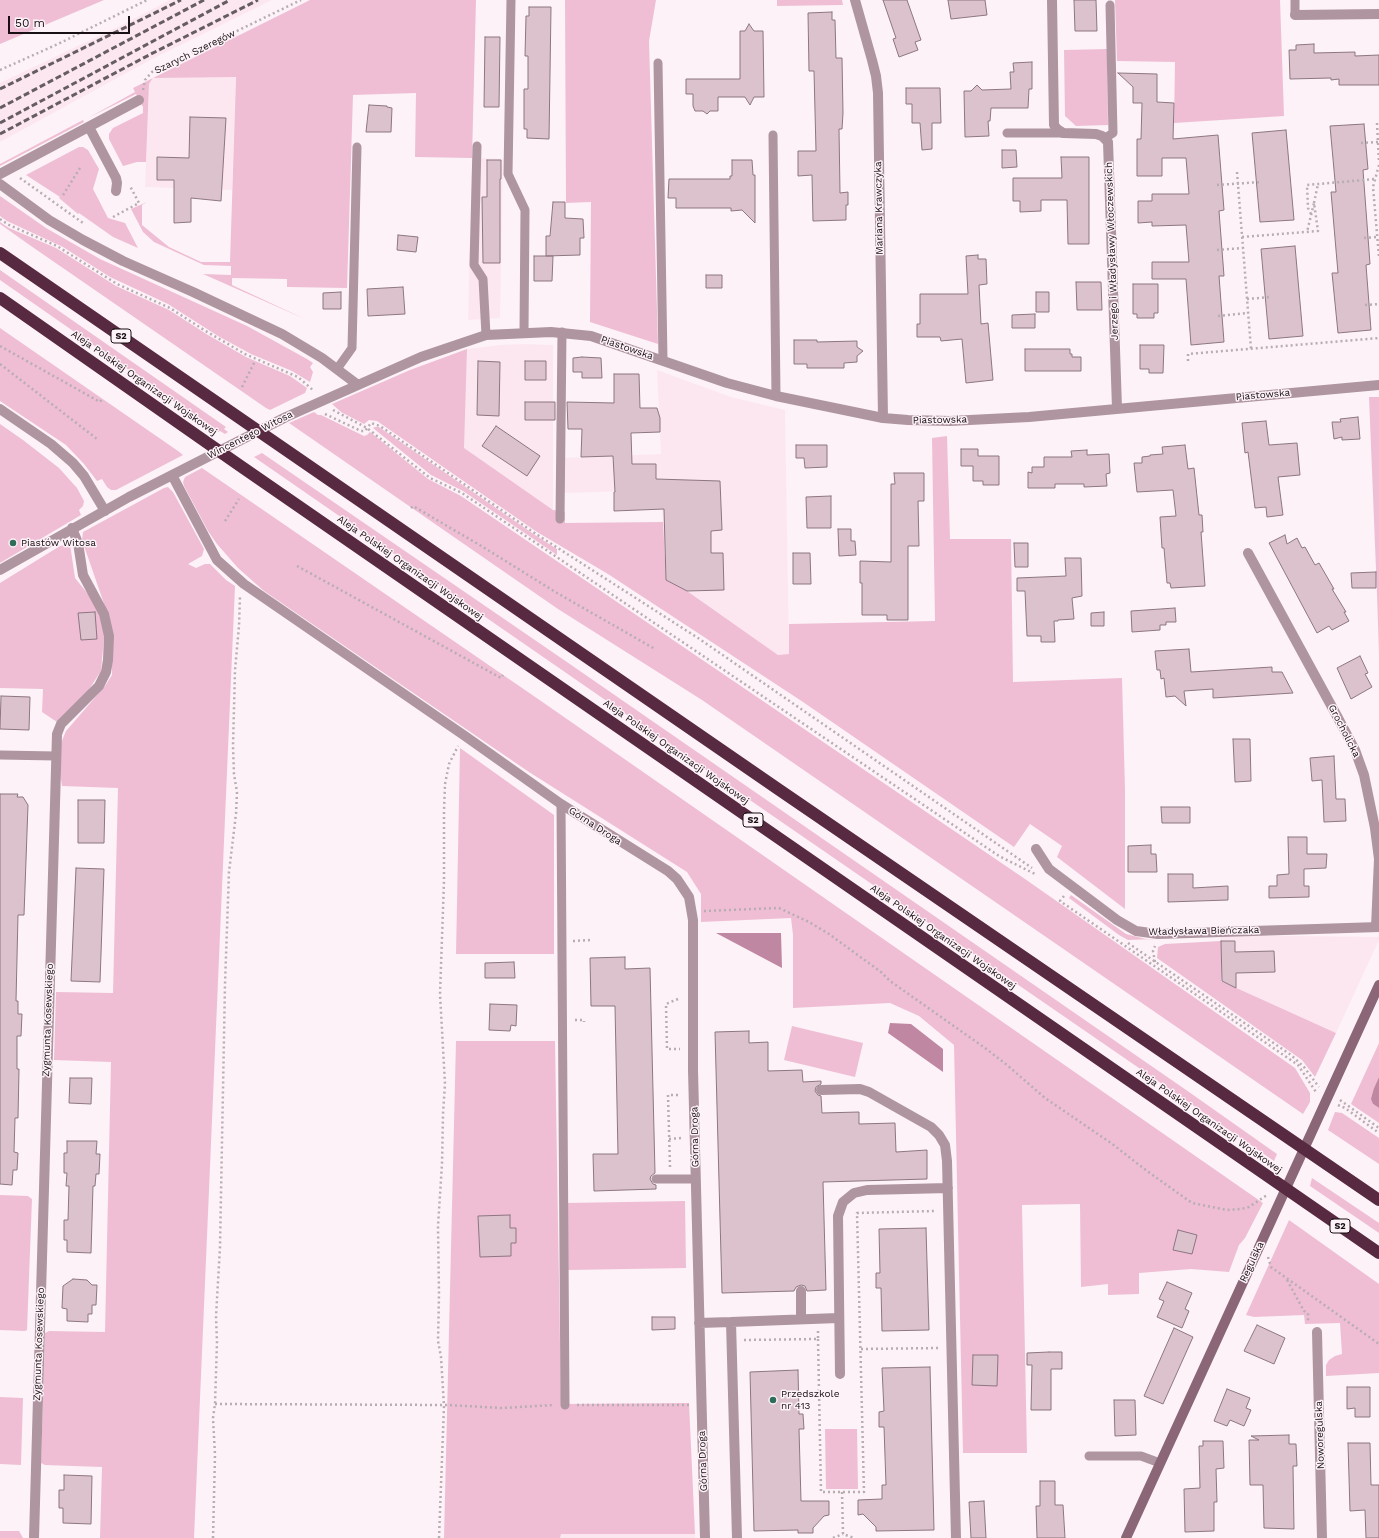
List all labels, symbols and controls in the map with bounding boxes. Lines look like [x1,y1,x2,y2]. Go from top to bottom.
scale bar [10,8,132,34]
text: 50 m [15,16,45,30]
street label: Szarych Szeregów [153,27,237,77]
street label: Mariana Krawczyka [872,161,886,255]
street label: Jerzego i Władysławy Włoczewskich [1103,162,1121,340]
street label: Aleja Polskiej Organizacji Wojskowej [69,328,219,438]
road number: S2 [111,329,131,343]
street label: Piastowska [599,333,655,363]
street label: Piastowska [1235,387,1291,403]
street label: Wincentego Witosa [205,408,295,462]
street label: Piastowska [913,414,967,426]
street label: Aleja Polskiej Organizacji Wojskowej [335,513,485,623]
place label: Piastów Witosa [21,537,96,549]
marker: Piastów Witosa [8,538,18,548]
street label: Aleja Polskiej Organizacji Wojskowej [601,697,751,807]
street label: Grocholicka [1326,703,1362,759]
street label: Górna Droga [566,804,624,848]
road number: S2 [743,813,763,827]
street label: Aleja Polskiej Organizacji Wojskowej [868,882,1018,992]
street label: Władysława Bieńczaka [1148,924,1260,938]
street label: Zygmunta Kosewskiego [40,963,56,1077]
street label: Aleja Polskiej Organizacji Wojskowej [1134,1066,1284,1176]
street label: Górna Droga [688,1107,702,1167]
road number: S2 [1330,1219,1350,1233]
street label: Regulska [1237,1240,1267,1284]
street label: Zygmunta Kosewskiego [31,1287,47,1401]
place label: Przedszkole nr 413 [781,1388,839,1412]
marker: Przedszkole nr 413 [768,1395,778,1405]
street label: Noworegulska [1313,1401,1327,1469]
street label: Górna Droga [696,1430,710,1492]

